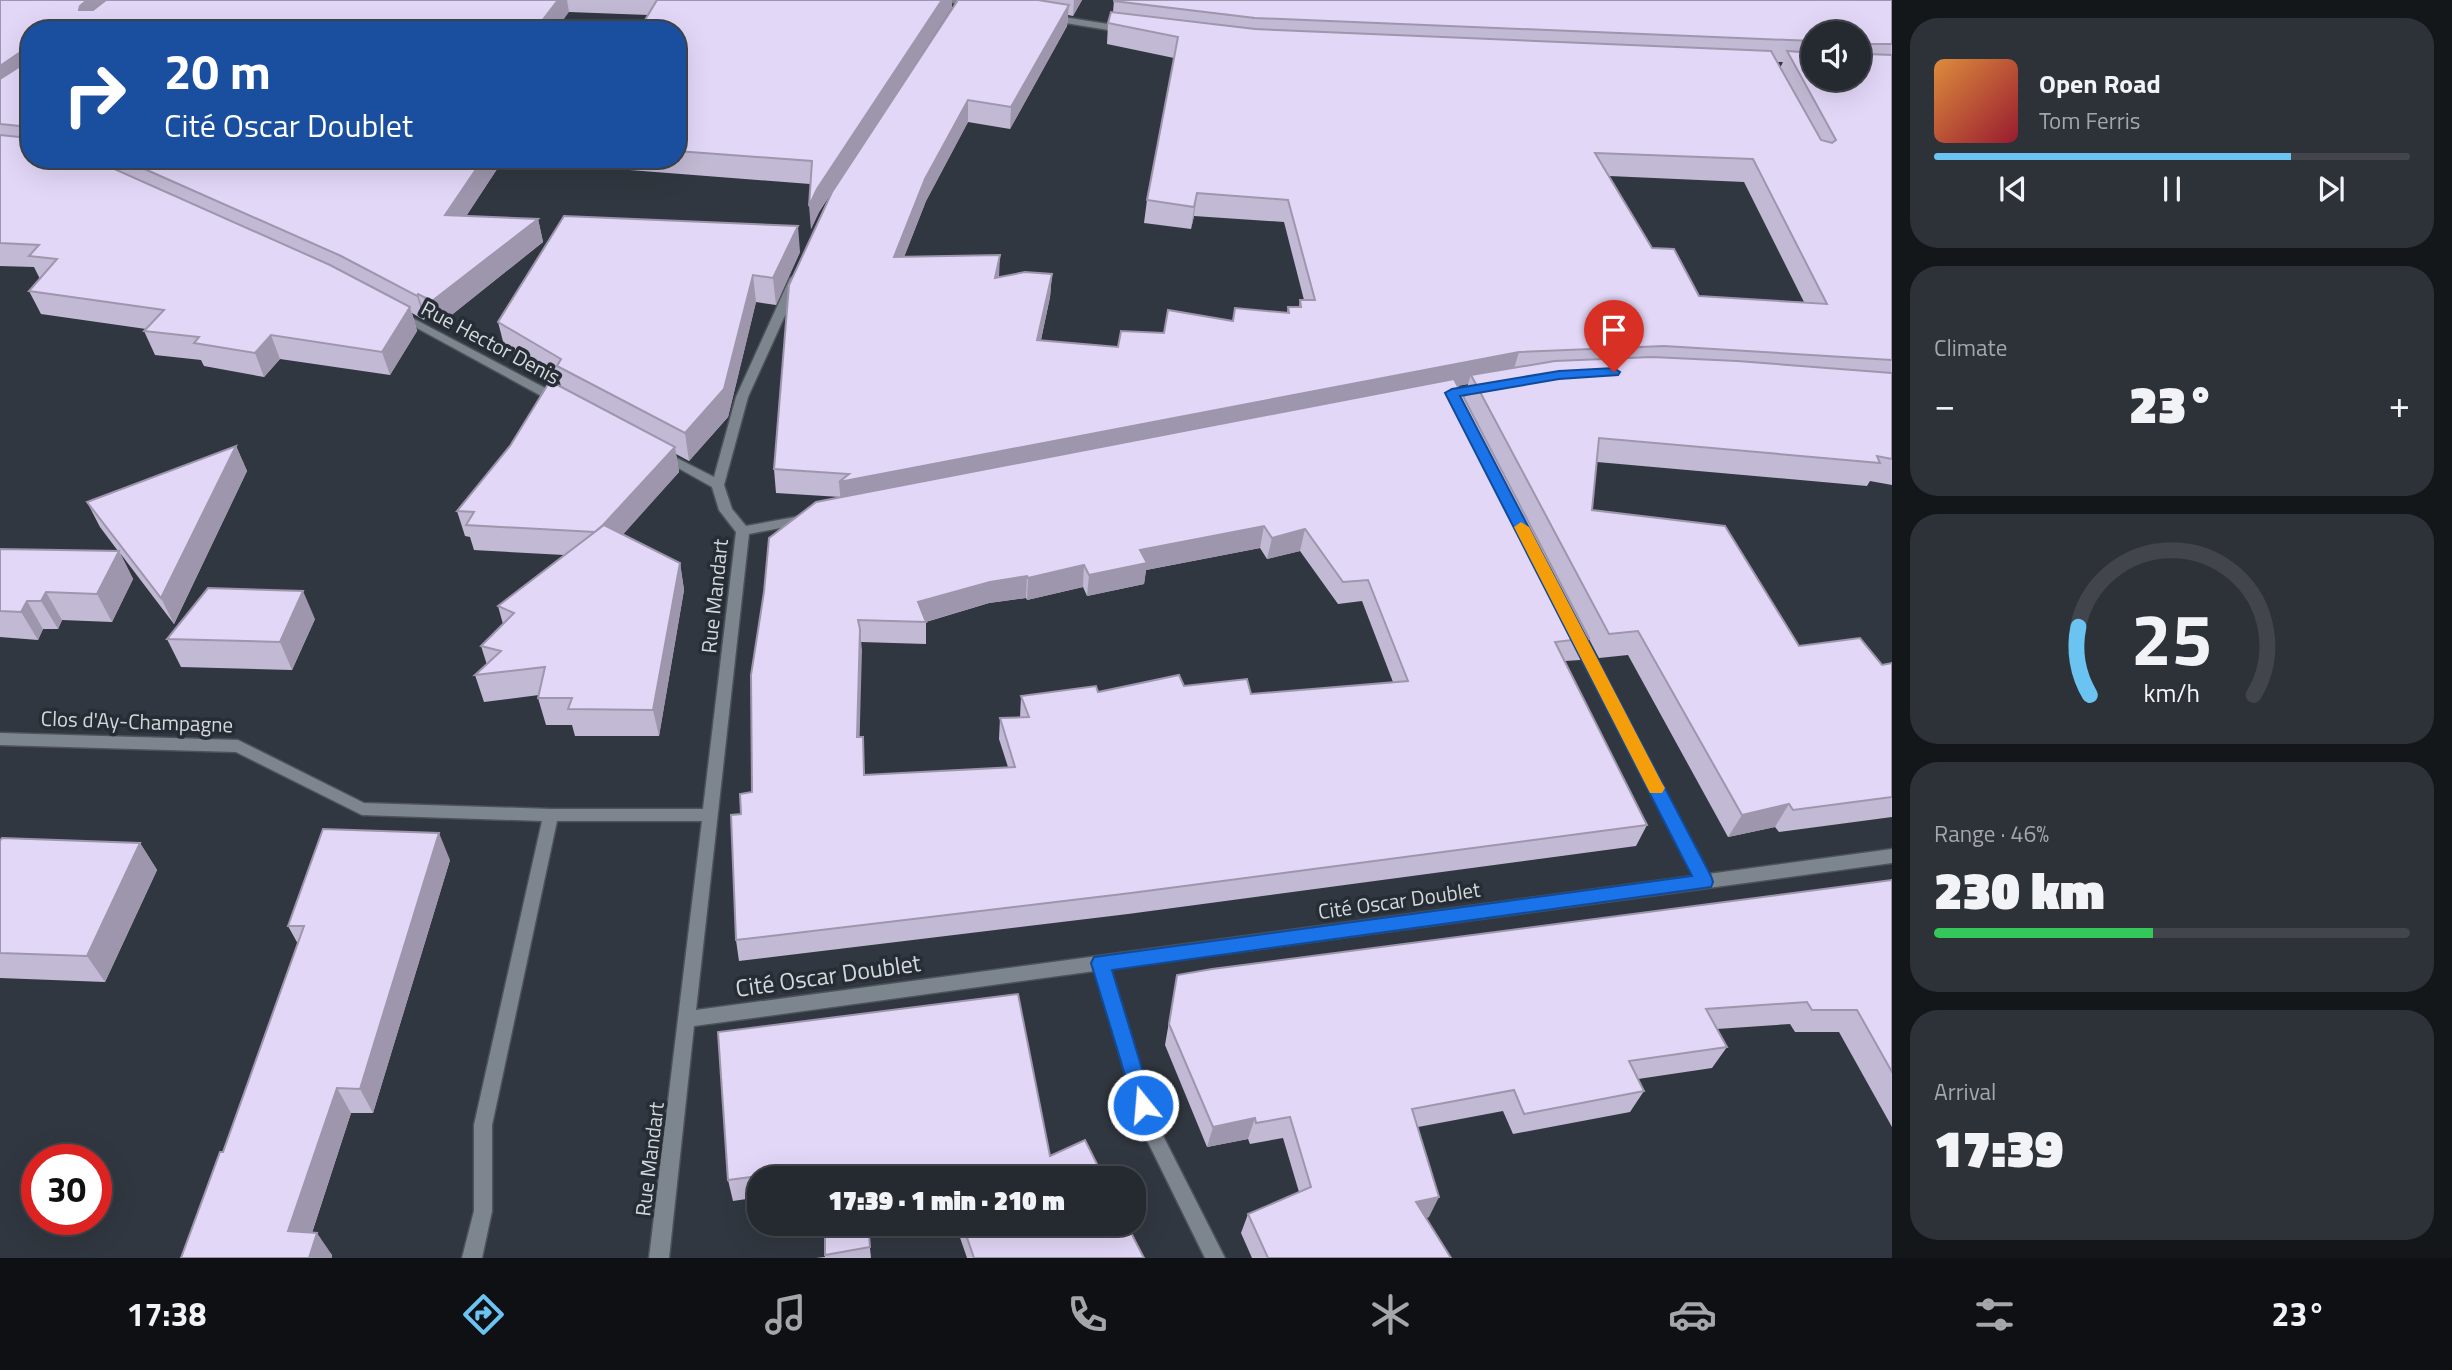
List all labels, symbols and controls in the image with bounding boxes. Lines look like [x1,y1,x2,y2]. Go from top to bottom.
map controls [1801,21,1871,91]
button: sound [1801,21,1871,91]
text: 20 m [164,33,271,108]
icon: right [49,49,140,140]
text: Open Road [2039,64,2161,103]
text: Cité Oscar Doublet [164,101,413,149]
text: Tom Ferris [2039,103,2140,138]
icon: previous [1994,170,2032,208]
icon: pause [2153,170,2191,208]
icon: next [2312,170,2350,208]
street label: Rue Hector Denis [416,292,566,392]
pin [1584,300,1644,372]
icon: arrive [1595,311,1633,349]
text: Climate [1934,330,2007,365]
text: 23° [2129,364,2215,443]
text: − [1934,375,1955,433]
text: + [2389,375,2410,433]
street label: Rue Mandart [692,537,736,655]
text: 25 [2131,583,2213,693]
text: km/h [2144,674,2200,712]
street label: Clos d'Ay-Champagne [40,702,234,740]
text: Range · 46% [1934,816,2049,851]
text: 230 km [1934,850,2105,929]
street label: Cité Oscar Doublet [1316,873,1483,927]
street label: Cité Oscar Doublet [733,944,924,1006]
position arrow [1106,1068,1180,1142]
text: Arrival [1934,1074,1996,1109]
street label: Rue Mandart [626,1099,672,1218]
text: 17:39 [1934,1108,2063,1187]
speed limit sign: 30 [21,1144,112,1235]
text: 17:39 · 1 min · 210 m [828,1181,1065,1220]
text: 17:38 [127,1290,206,1338]
icon: directions [459,1290,508,1339]
icon: music [761,1290,810,1339]
icon: phone [1063,1290,1112,1339]
icon: climate [1366,1290,1415,1339]
icon: car [1668,1290,1717,1339]
icon: filters [1970,1290,2019,1339]
text: 23° [2272,1290,2325,1338]

